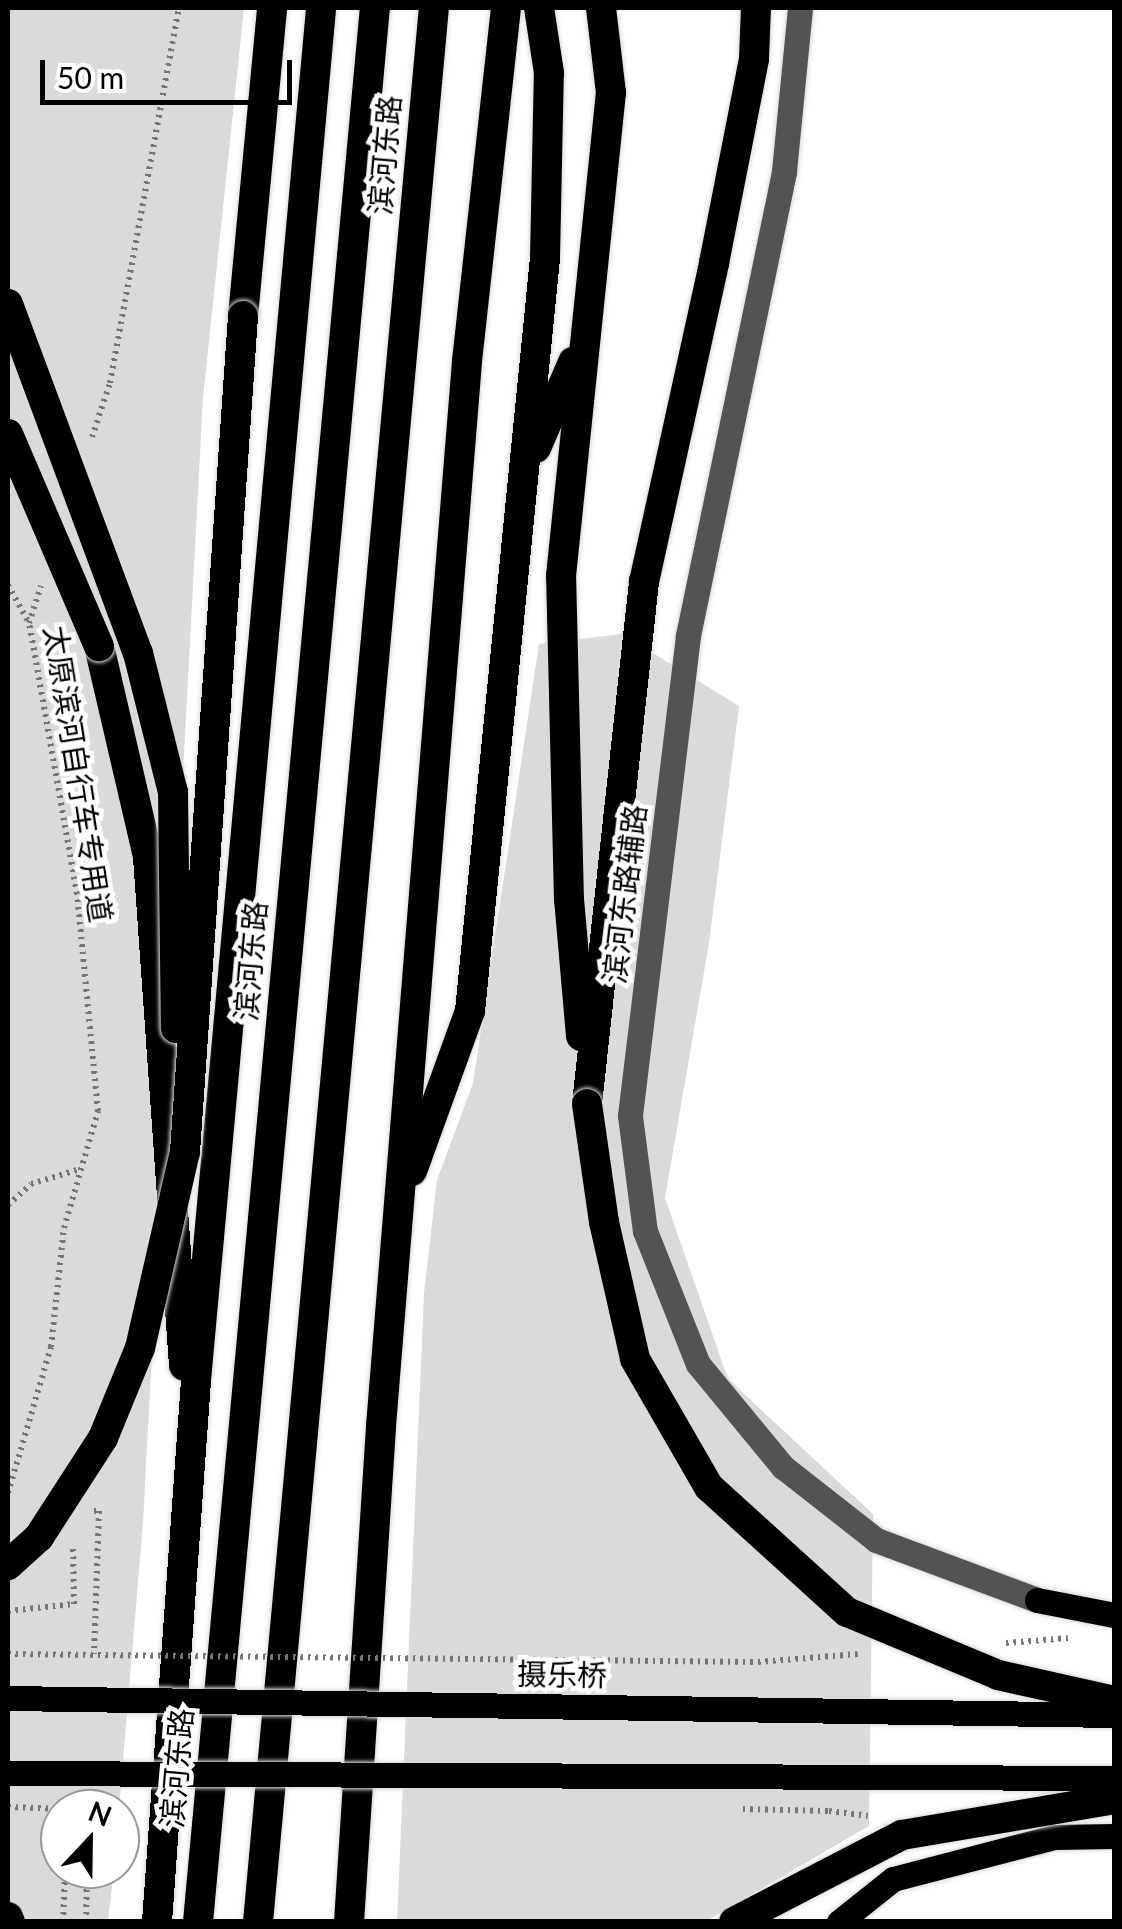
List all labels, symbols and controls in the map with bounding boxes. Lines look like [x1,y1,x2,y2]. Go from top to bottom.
scale bar [45,40,298,102]
text: 50 m [57,59,124,95]
street label: 滨河东路 [361,94,407,216]
street label: 太原滨河自行车专用道 [38,623,120,925]
street label: 滨河东路辅路 [595,802,653,986]
street label: 滨河东路 [227,900,273,1022]
street label: 摄乐桥 [517,1655,607,1693]
street label: 滨河东路 [153,1707,199,1829]
north arrow [40,1789,140,1889]
text: N [84,1793,117,1833]

